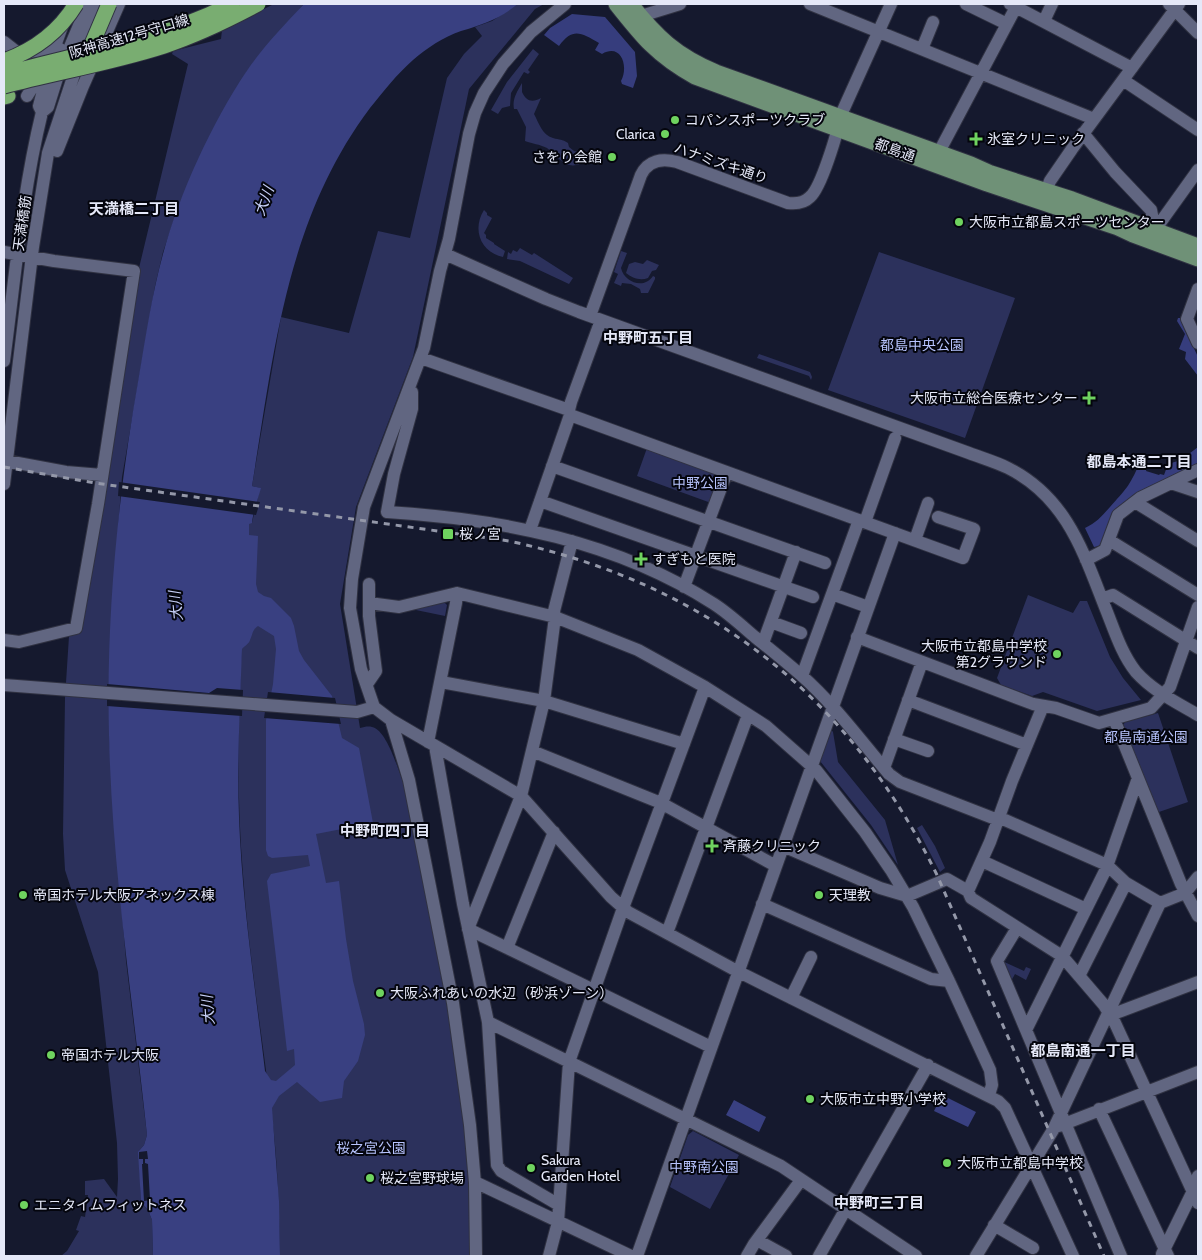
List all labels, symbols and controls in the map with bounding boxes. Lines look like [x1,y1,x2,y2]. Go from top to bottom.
street label: 阪神高速12号守口線 [67,10,191,62]
place label: コパンスポーツクラブ [685,111,825,129]
marker: コパンスポーツクラブ [669,114,681,126]
place label: Clarica [616,125,655,143]
marker: Clarica [659,128,671,140]
place label: 氷室クリニック [987,130,1085,148]
marker: 氷室クリニック [969,132,983,146]
street label: 都島通 [872,134,918,166]
street label: ハナミズキ通り [672,139,770,187]
place label: さをり会館 [532,148,602,166]
marker: さをり会館 [606,151,618,163]
water label: 大川 [250,182,278,218]
street label: 天満橋筋 [9,194,35,252]
district label: 天満橋二丁目 [89,200,179,218]
place label: 大阪市立都島スポーツセンター [969,213,1165,231]
marker: 大阪市立都島スポーツセンター [953,216,965,228]
district label: 中野町五丁目 [603,329,693,347]
park label: 都島中央公園 [880,336,964,354]
place label: 大阪市立総合医療センター [910,389,1078,407]
marker: 大阪市立総合医療センター [1082,391,1096,405]
district label: 都島本通二丁目 [1086,453,1192,471]
park label: 中野公園 [672,474,728,492]
place label: 桜ノ宮 [459,525,501,543]
marker: 桜ノ宮 [441,527,455,541]
place label: すぎもと医院 [652,550,736,568]
marker: すぎもと医院 [634,552,648,566]
water label: 大川 [166,588,186,622]
place label: 大阪市立都島中学校 第2グラウンド [921,637,1047,671]
marker: 大阪市立都島中学校 第2グラウンド [1051,648,1063,660]
park label: 都島南通公園 [1104,728,1188,746]
district label: 中野町四丁目 [340,822,430,840]
place label: 斉藤クリニック [723,837,821,855]
marker: 斉藤クリニック [705,839,719,853]
place label: 帝国ホテル大阪アネックス棟 [33,886,215,904]
place label: 天理教 [829,886,871,904]
marker: 帝国ホテル大阪アネックス棟 [17,889,29,901]
marker: 天理教 [813,889,825,901]
place label: 大阪ふれあいの水辺（砂浜ゾーン） [390,984,613,1002]
marker: 大阪ふれあいの水辺（砂浜ゾーン） [374,987,386,999]
water label: 大川 [198,992,218,1026]
district label: 都島南通一丁目 [1030,1042,1136,1060]
place label: 帝国ホテル大阪 [61,1046,159,1064]
marker: 帝国ホテル大阪 [45,1049,57,1061]
place label: 大阪市立中野小学校 [820,1090,946,1108]
marker: 大阪市立中野小学校 [804,1093,816,1105]
park label: 桜之宮公園 [336,1139,406,1157]
place label: Sakura Garden Hotel [541,1151,620,1185]
place label: 大阪市立都島中学校 [957,1154,1083,1172]
marker: 大阪市立都島中学校 [941,1157,953,1169]
park label: 中野南公園 [669,1158,739,1176]
marker: Sakura Garden Hotel [525,1162,537,1174]
place label: 桜之宮野球場 [380,1169,464,1187]
marker: 桜之宮野球場 [364,1172,376,1184]
district label: 中野町三丁目 [834,1194,924,1212]
place label: エニタイムフィットネス [34,1196,187,1214]
marker: エニタイムフィットネス [18,1199,30,1211]

